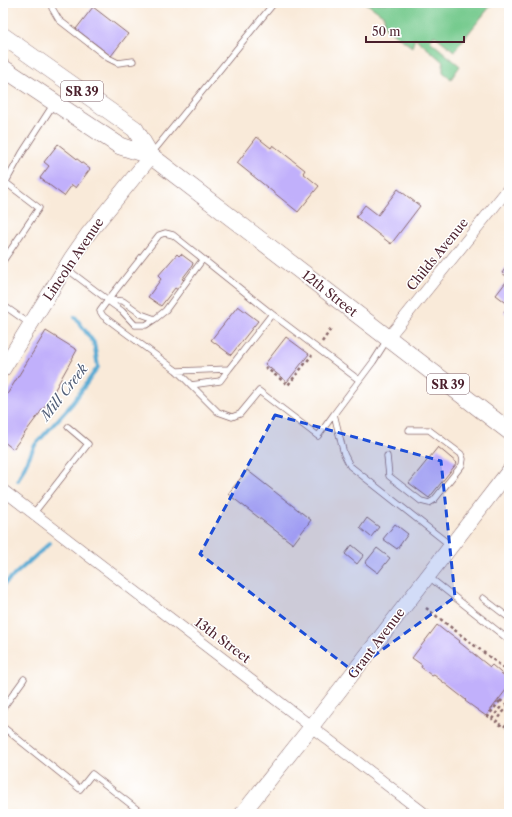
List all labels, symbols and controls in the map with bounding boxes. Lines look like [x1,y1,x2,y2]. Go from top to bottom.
scale bar [366,18,464,44]
text: 50 m [372,24,401,39]
road number: SR 39 [61,81,103,101]
street label: Lincoln Avenue [39,214,107,304]
street label: Childs Avenue [403,214,471,294]
street label: 12th Street [299,266,361,320]
water label: Mill Creek [35,360,92,425]
road number: SR 39 [427,374,469,394]
street label: Grant Avenue [344,604,408,682]
street label: 13th Street [192,614,254,666]

